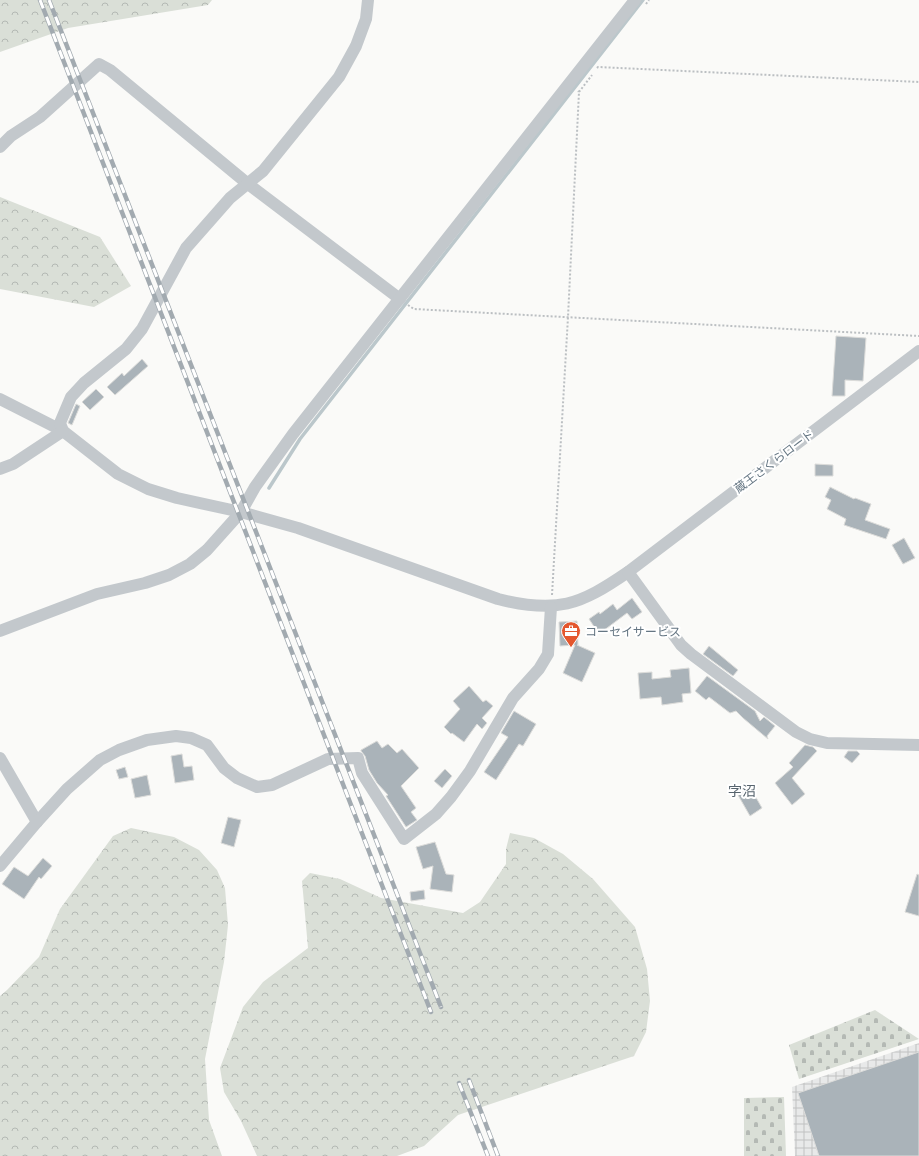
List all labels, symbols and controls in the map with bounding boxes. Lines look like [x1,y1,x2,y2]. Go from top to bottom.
street label: 蔵王さくらロード [731,426,817,496]
office icon: コーセイサービス [560,620,582,648]
place label: コーセイサービス [585,624,681,639]
district label: 字沼 [728,782,756,799]

